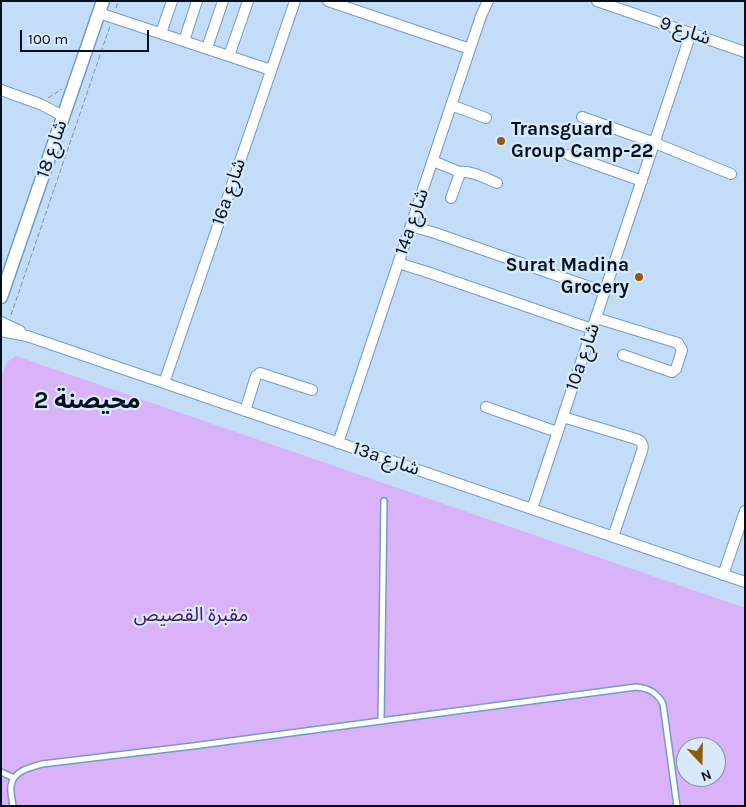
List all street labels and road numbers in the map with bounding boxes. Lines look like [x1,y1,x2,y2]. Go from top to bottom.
street label: شارع 9 [656,12,714,50]
street label: شارع 18 [32,117,72,181]
street label: 16a شارع [207,156,251,228]
street label: 14a شارع [390,186,434,258]
street label: 10a شارع [561,320,605,394]
street label: 13a شارع [349,437,423,481]

